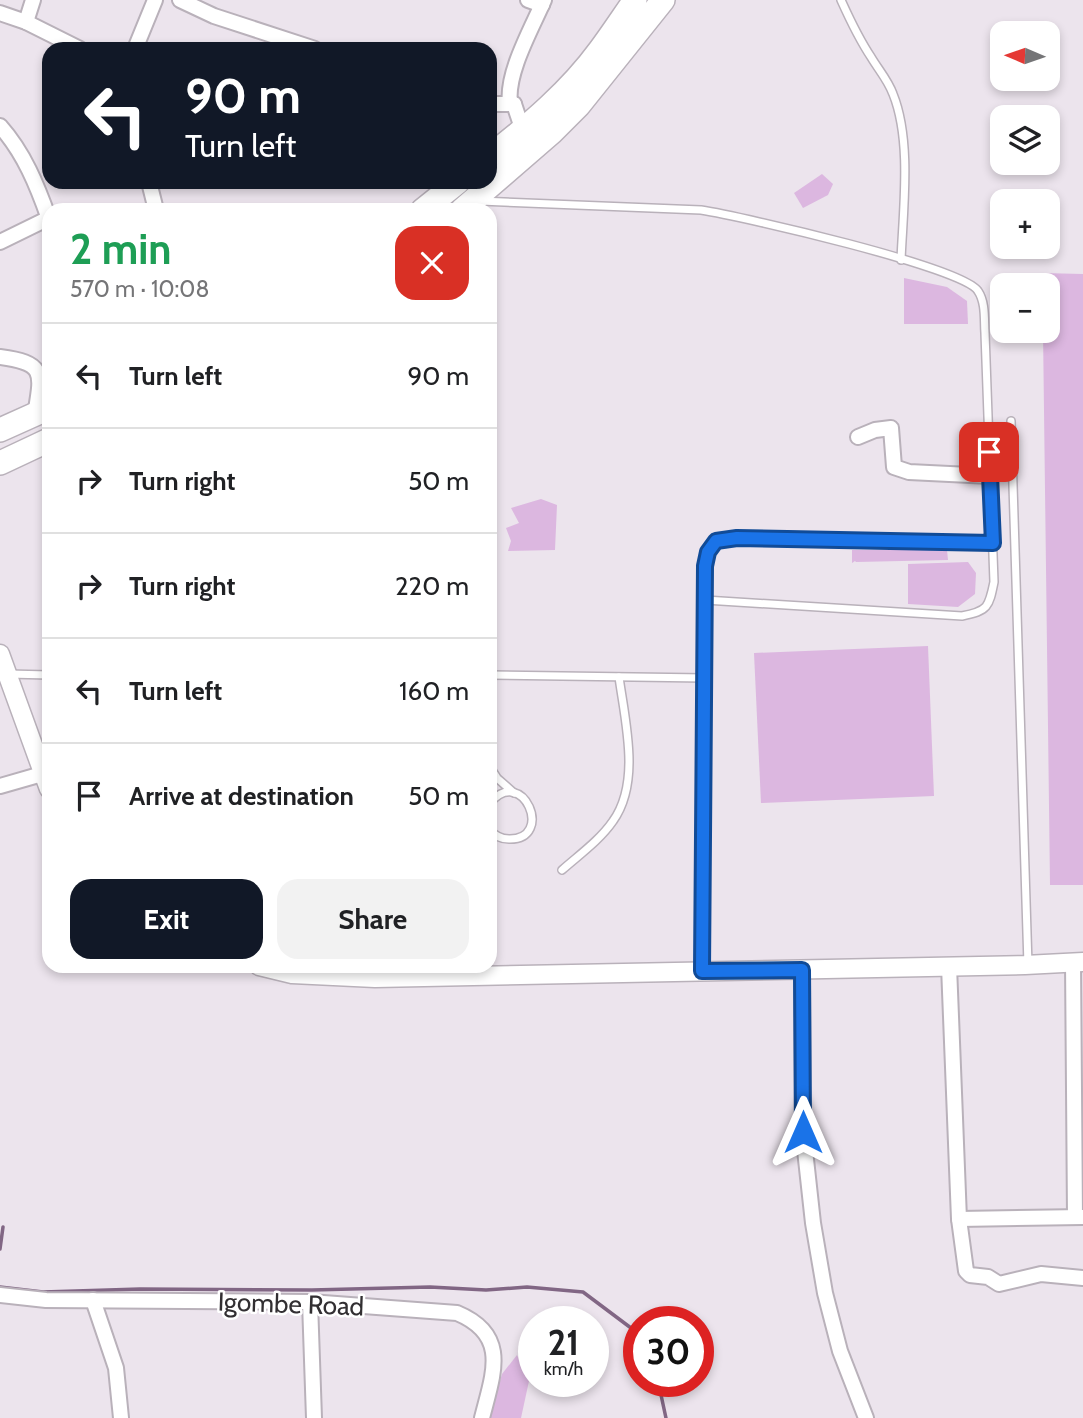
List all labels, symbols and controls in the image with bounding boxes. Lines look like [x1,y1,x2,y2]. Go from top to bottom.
north arrow [990,21,1060,91]
map controls [990,21,1060,343]
text: 90 m [185,66,301,125]
icon: left [70,70,161,161]
button: layers [990,105,1060,175]
text: Turn left [185,126,296,165]
button: + [990,189,1060,259]
text: 2 min [70,223,171,275]
button: close [395,226,469,300]
button: − [990,273,1060,343]
text: 570 m · 10:08 [70,275,209,303]
icon: left [70,357,108,395]
text: Turn left [129,360,222,392]
text: 90 m [407,360,469,392]
pin [959,422,1019,482]
icon: arrive [970,433,1008,471]
icon: right [70,462,108,500]
text: Turn right [129,465,235,497]
text: 50 m [408,465,469,497]
icon: right [70,567,108,605]
text: Turn right [129,570,235,602]
text: 220 m [395,570,469,602]
icon: left [70,672,108,710]
text: Turn left [129,675,222,707]
text: 160 m [399,675,469,707]
icon: arrive [70,777,108,815]
text: Arrive at destination [129,780,354,812]
text: 50 m [408,780,469,812]
button: Exit [70,879,263,959]
button: Share [277,879,469,959]
position arrow [766,1095,840,1169]
street label: Igombe Road [217,1285,365,1323]
speed limit sign: 30 [623,1306,714,1397]
text: 21 [548,1321,579,1364]
text: km/h [544,1358,583,1380]

